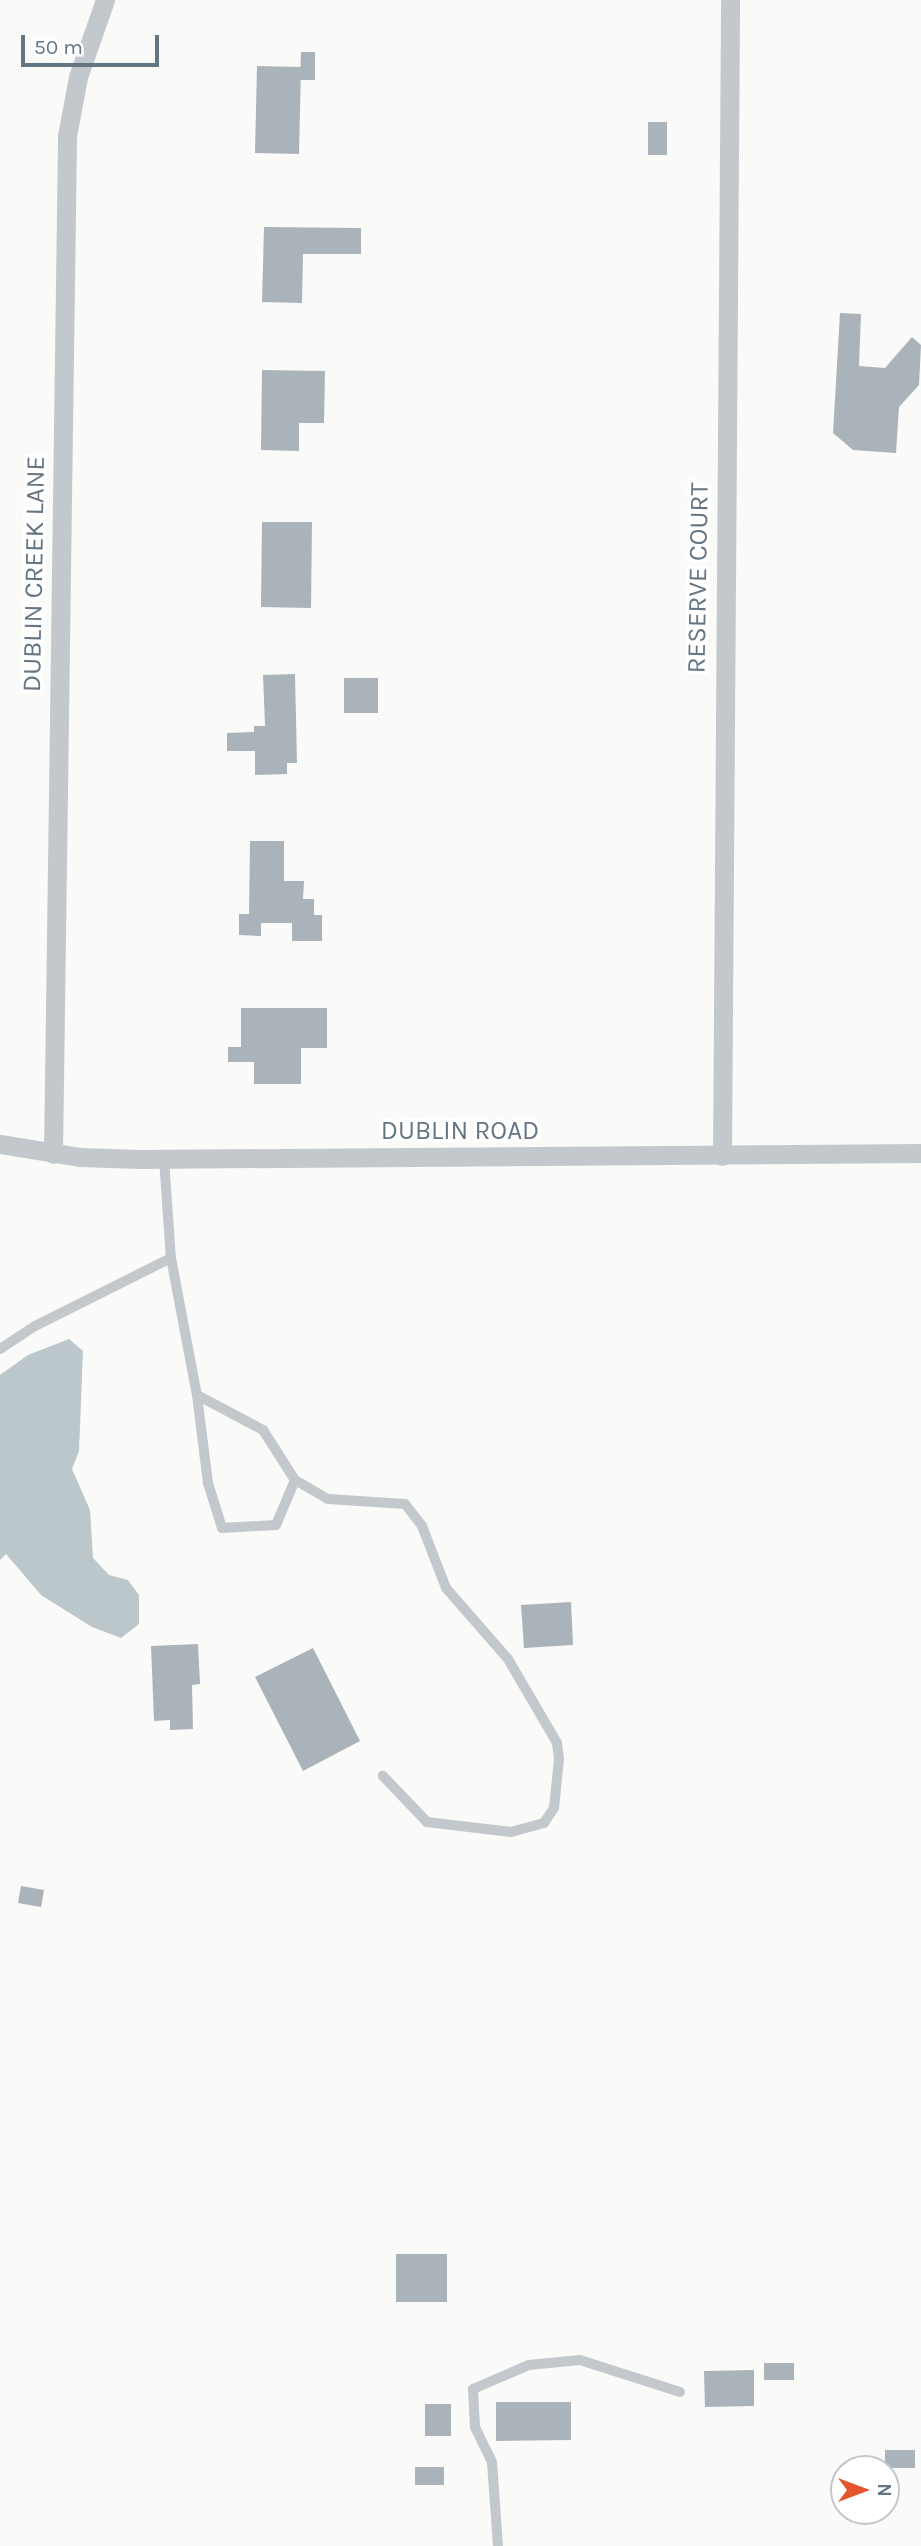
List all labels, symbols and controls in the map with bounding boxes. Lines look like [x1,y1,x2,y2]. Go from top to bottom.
scale bar [24,21,163,65]
text: 50 m [34,35,83,59]
street label: DUBLIN CREEK LANE [16,456,52,692]
street label: RESERVE COURT [681,482,715,674]
street label: DUBLIN ROAD [381,1115,539,1147]
north arrow [830,2455,900,2525]
text: N [873,2483,895,2497]

